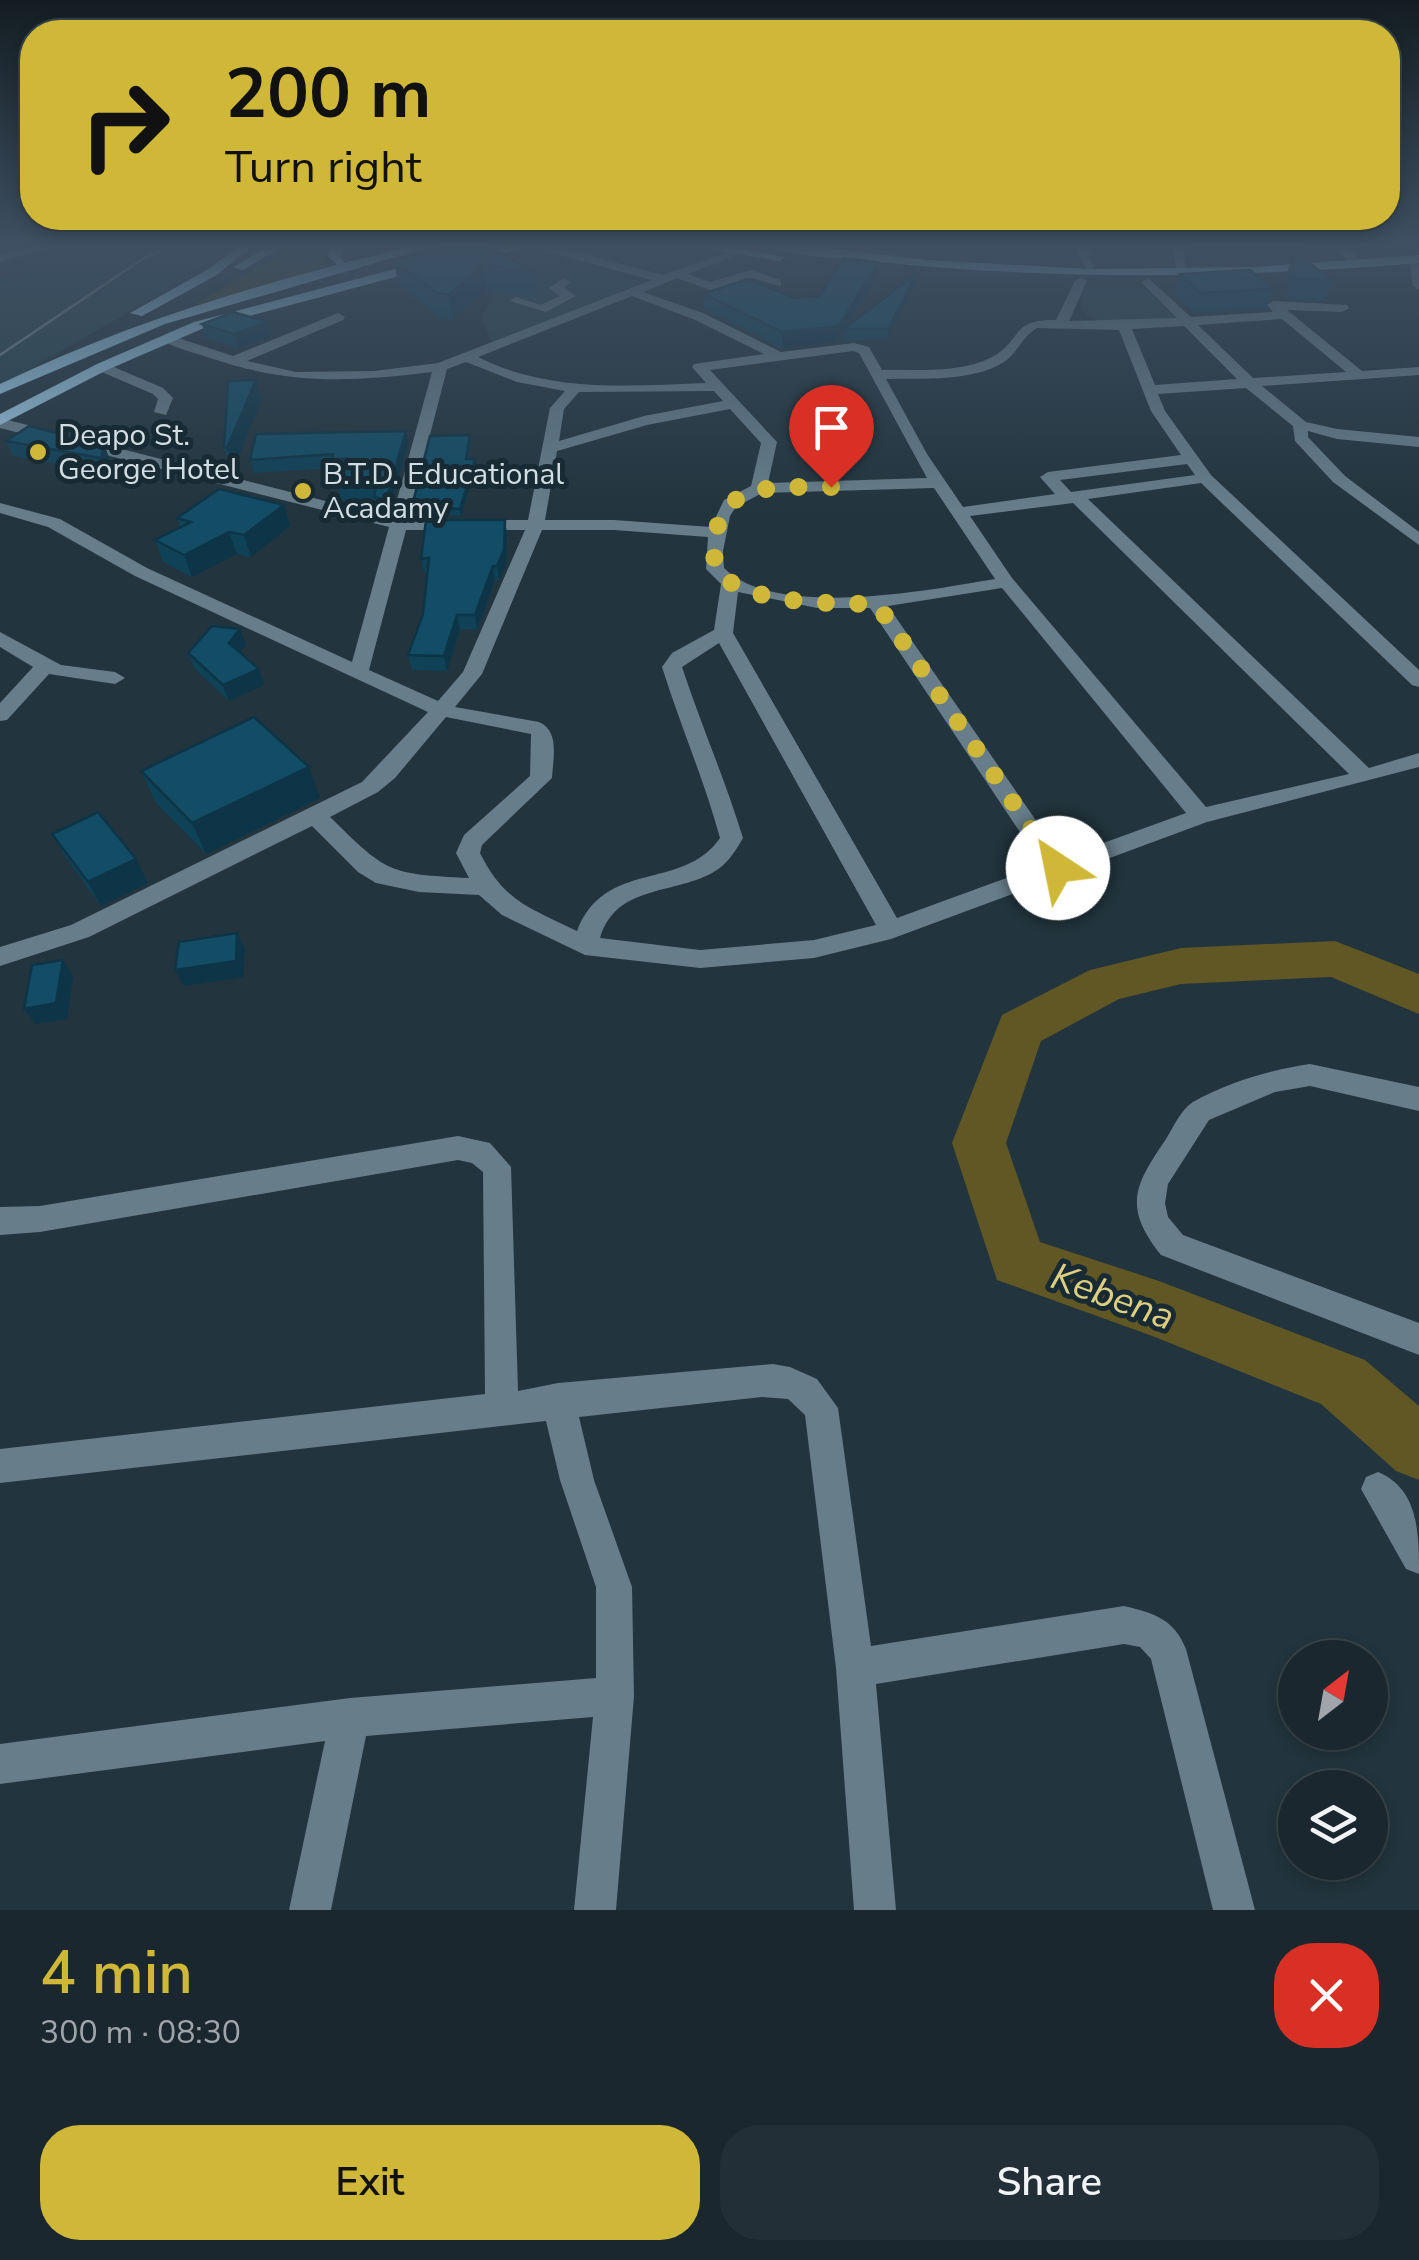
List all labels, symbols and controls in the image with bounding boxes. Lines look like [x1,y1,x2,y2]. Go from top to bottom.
text: 200 m [225,46,431,142]
icon: right [60,60,190,190]
text: Turn right [225,137,422,198]
pin [789,385,874,488]
icon: arrive [804,400,859,455]
place label: Deapo St. George Hotel [58,415,239,490]
marker: Deapo St. George Hotel [27,441,49,463]
place label: B.T.D. Educational Acadamy [323,454,564,529]
marker: B.T.D. Educational Acadamy [292,480,314,502]
position arrow [1006,816,1110,920]
water label: Kebena [1044,1251,1182,1342]
north arrow [1278,1640,1388,1750]
map controls [1278,1640,1388,1880]
button: layers [1278,1770,1388,1880]
text: 4 min [40,1932,193,2014]
button: close [1274,1943,1379,2048]
text: 300 m · 08:30 [40,2011,241,2054]
button: Exit [40,2125,700,2240]
button: Share [720,2125,1379,2240]

